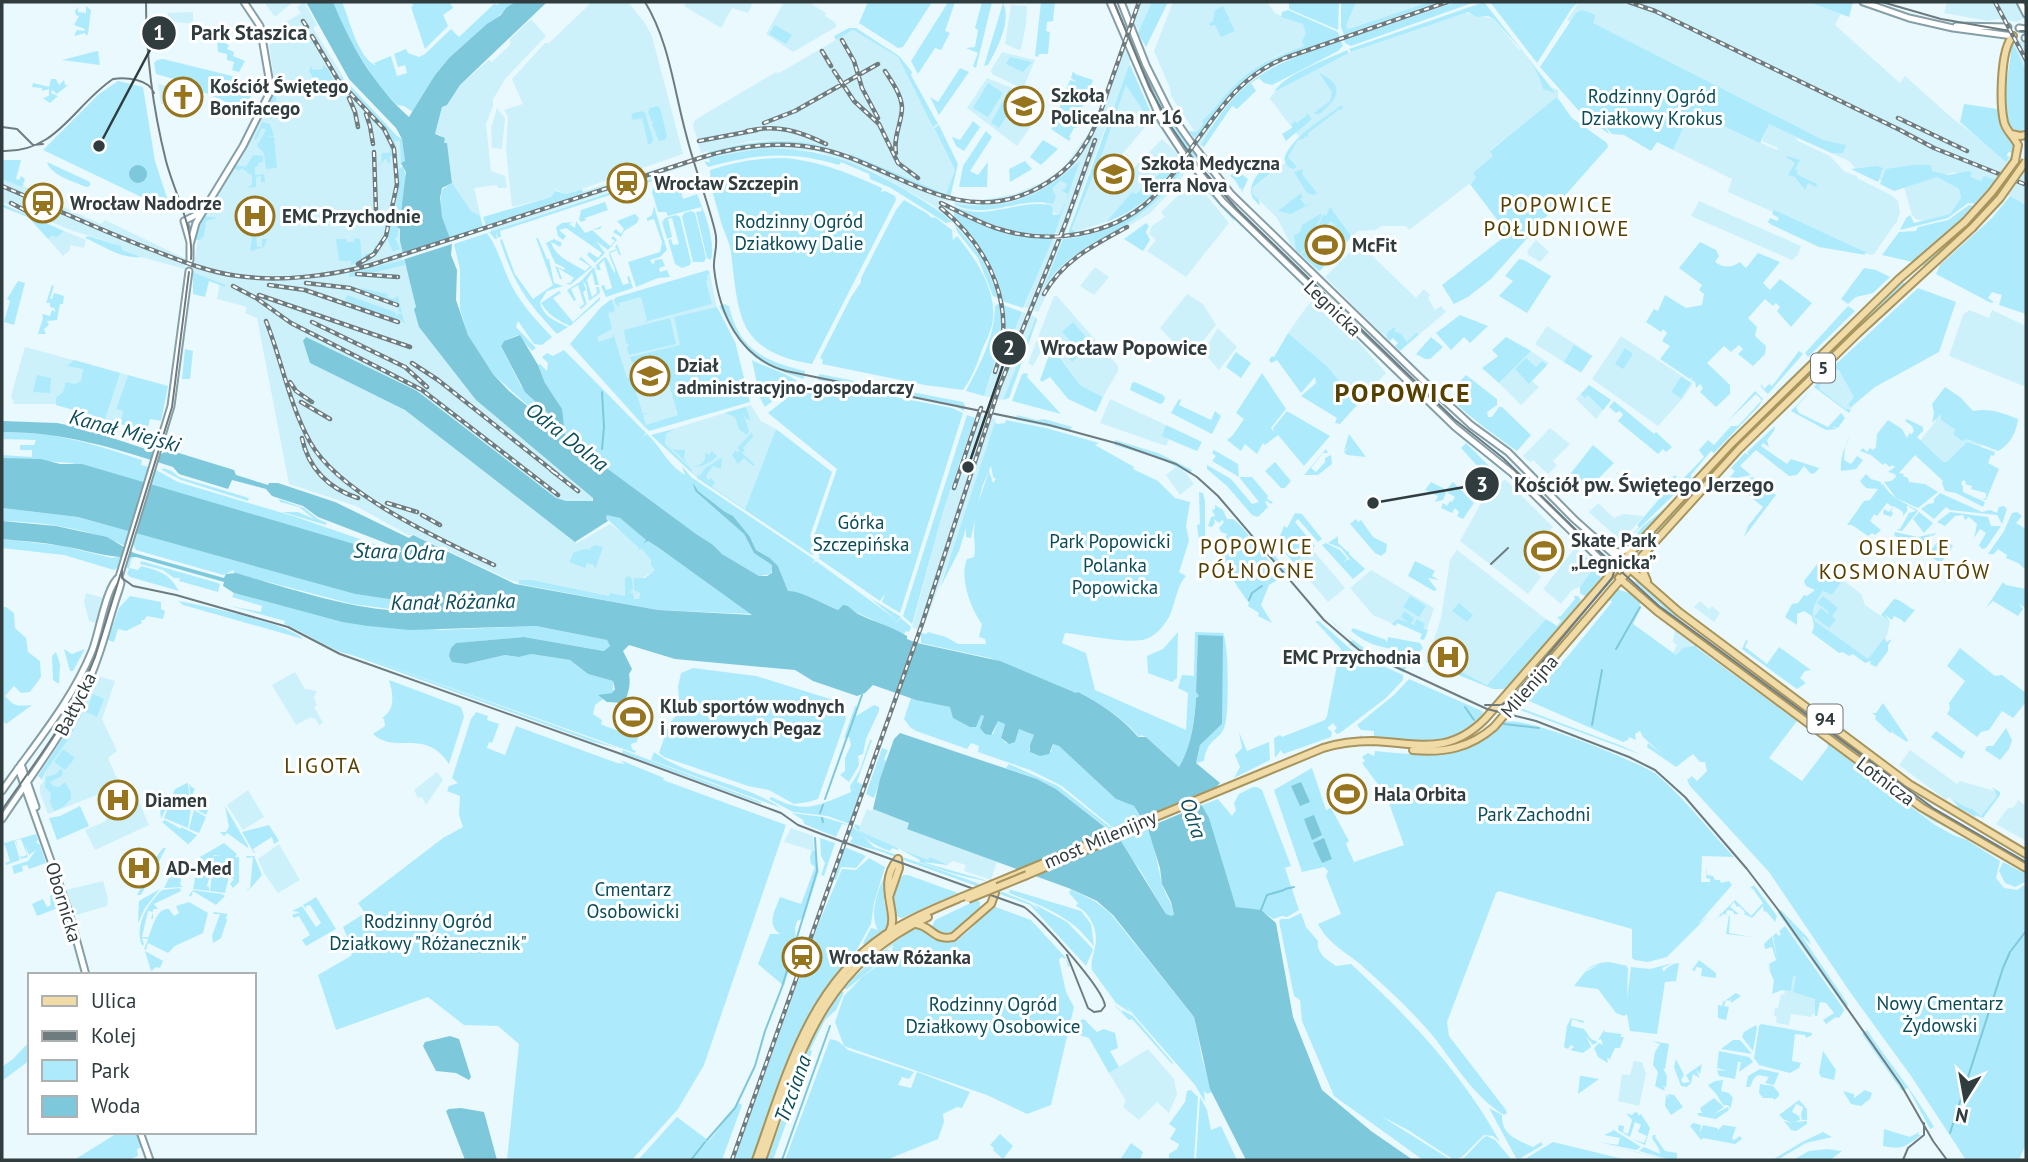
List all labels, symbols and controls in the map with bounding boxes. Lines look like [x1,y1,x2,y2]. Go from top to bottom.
callout: Park Staszica [142,12,322,54]
text: 1 [153,19,165,46]
text: Park Staszica [191,19,307,46]
place label: Kościół Świętego Bonifacego [210,74,349,120]
church icon: Kościół Świętego Bonifacego [162,76,204,118]
place label: Szkoła Policealna nr 16 [1051,83,1183,129]
park label: Rodzinny Ogród Działkowy Krokus [1581,84,1723,130]
school or university icon: Szkoła Policealna nr 16 [1003,85,1045,127]
place label: Szkoła Medyczna Terra Nova [1141,151,1280,197]
school or university icon: Szkoła Medyczna Terra Nova [1093,153,1135,195]
station icon: Wrocław Szczepin [606,162,648,204]
place label: Wrocław Szczepin [654,171,799,195]
station icon: Wrocław Nadodrze [22,182,64,224]
place label: Wrocław Nadodrze [70,191,222,215]
district label: POPOWICE POŁUDNIOWE [1484,191,1630,242]
hospital icon: EMC Przychodnie [234,195,276,237]
place label: EMC Przychodnie [282,204,421,228]
park label: Rodzinny Ogród Działkowy Dalie [735,209,863,255]
sports icon: McFit [1304,224,1346,266]
place label: McFit [1352,233,1397,257]
street label: Legnicka [1299,275,1367,341]
callout: Wrocław Popowice [991,327,1222,369]
text: 2 [1003,334,1015,361]
text: Wrocław Popowice [1040,334,1208,361]
place label: Dział administracyjno-gospodarczy [677,353,915,399]
road number: 5 [1811,354,1835,382]
school or university icon: Dział administracyjno-gospodarczy [629,355,671,397]
district label: POPOWICE [1334,376,1472,409]
water label: Odra Dolna [521,396,615,478]
water label: Kanał Miejski [67,403,184,458]
callout: Kościół pw. Świętego Jerzego [1464,463,1789,505]
text: 3 [1476,471,1488,498]
text: Kościół pw. Świętego Jerzego [1514,471,1774,498]
park label: Górka Szczepińska [813,510,909,556]
place label: Skate Park „Legnicka” [1571,528,1657,574]
park label: Park Popowicki [1049,529,1171,553]
sports icon: Skate Park „Legnicka” [1523,530,1565,572]
district label: POPOWICE PÓŁNOCNE [1198,533,1316,584]
district label: OSIEDLE KOSMONAUTÓW [1819,534,1991,585]
water label: Stara Odra [353,536,446,567]
park label: Polanka Popowicka [1072,553,1158,599]
water label: Kanał Różanka [390,587,516,616]
hospital icon: EMC Przychodnia [1427,636,1469,678]
place label: EMC Przychodnia [1283,645,1421,669]
street label: Milenijna [1495,650,1563,722]
street label: Bałtycka [49,668,101,740]
place label: Klub sportów wodnych i rowerowych Pegaz [660,694,845,740]
sports icon: Klub sportów wodnych i rowerowych Pegaz [612,696,654,738]
road number: 94 [1808,704,1842,734]
street label: Lotnicza [1852,751,1920,811]
district label: LIGOTA [284,752,362,779]
sports icon: Hala Orbita [1326,773,1368,815]
hospital icon: Diamen [97,779,139,821]
place label: Hala Orbita [1374,782,1466,806]
place label: Diamen [145,788,207,812]
water label: Odra [1174,794,1213,843]
park label: Park Zachodni [1477,802,1591,826]
street label: most Milenijny [1040,804,1160,874]
hospital icon: AD-Med [118,847,160,889]
place label: AD-Med [166,856,232,880]
street label: Obornicka [40,859,88,945]
park label: Cmentarz Osobowicki [586,877,680,923]
park label: Rodzinny Ogród Działkowy "Różanecznik" [329,909,527,955]
station icon: Wrocław Różanka [781,936,823,978]
place label: Wrocław Różanka [829,945,971,969]
legend [28,973,256,1134]
text: Ulica [91,987,136,1014]
park label: Nowy Cmentarz Żydowski [1877,991,2003,1037]
park label: Rodzinny Ogród Działkowy Osobowice [906,992,1080,1038]
text: Kolej [91,1022,136,1049]
water label: Trzciana [768,1051,817,1126]
text: Park [91,1057,130,1084]
north arrow [1930,1064,2000,1134]
text: Woda [91,1092,140,1119]
text: N [1953,1103,1970,1129]

